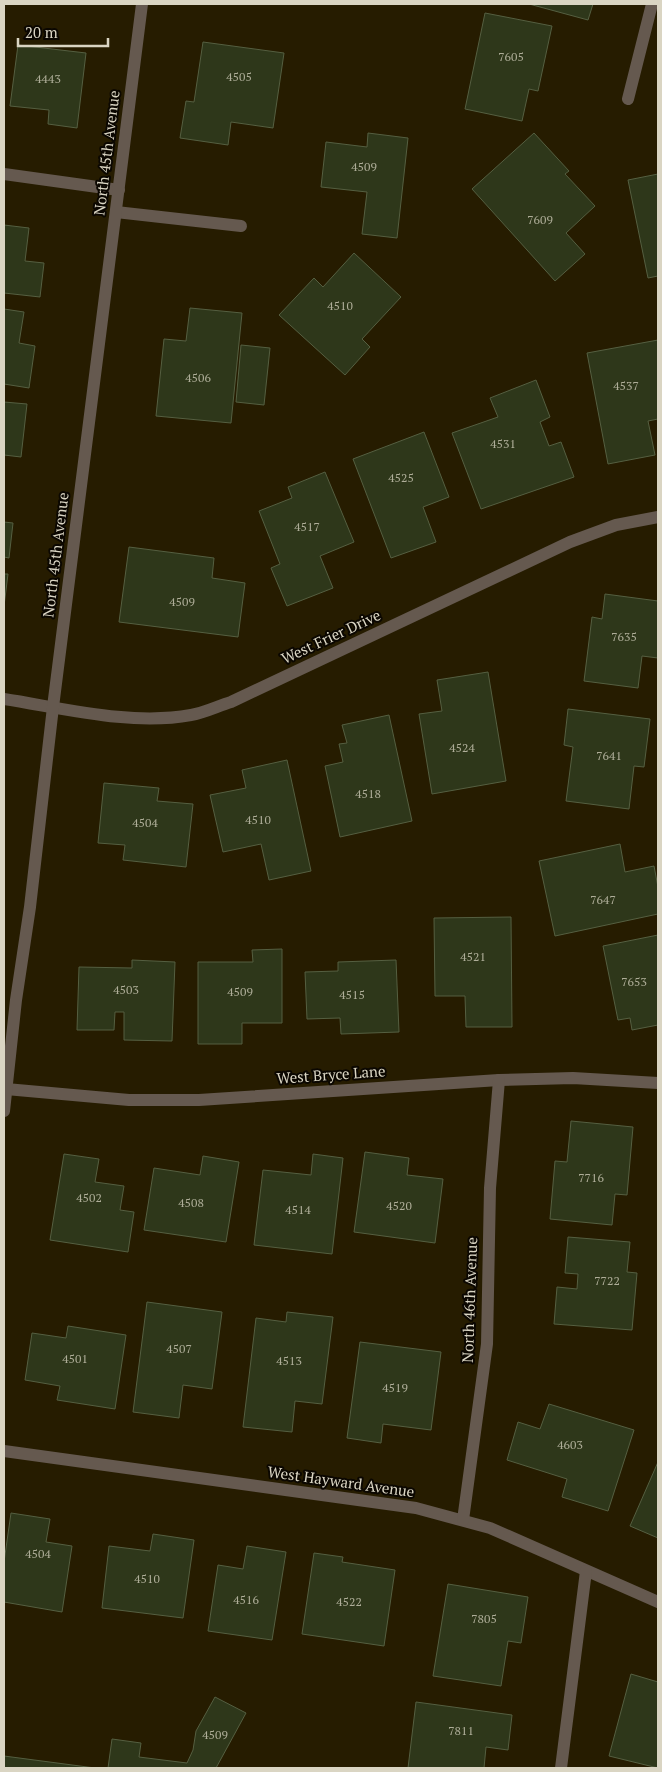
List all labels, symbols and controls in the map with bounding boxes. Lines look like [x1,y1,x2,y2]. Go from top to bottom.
scale bar [18,15,108,47]
text: 20 m [25,22,58,42]
house number: 7605 [498,49,524,64]
house number: 4505 [226,69,252,84]
house number: 4443 [35,71,61,86]
street label: North 45th Avenue [88,89,124,217]
house number: 4509 [351,159,377,174]
house number: 7609 [527,212,553,227]
house number: 4510 [327,298,353,313]
house number: 4506 [185,370,211,385]
house number: 4537 [613,378,639,393]
house number: 4531 [490,436,516,451]
house number: 4525 [388,470,414,485]
street label: North 45th Avenue [37,491,73,619]
house number: 4517 [294,519,320,534]
house number: 4509 [169,594,195,609]
street label: West Frier Drive [278,604,383,668]
house number: 7635 [611,629,637,644]
house number: 4524 [449,740,475,755]
house number: 7641 [596,748,622,763]
house number: 4518 [355,786,381,801]
house number: 4510 [245,812,271,827]
house number: 4504 [132,815,158,830]
house number: 7647 [590,892,616,907]
house number: 4521 [460,949,486,964]
house number: 7653 [621,974,647,989]
house number: 4503 [113,982,139,997]
house number: 4509 [227,984,253,999]
house number: 4515 [339,987,365,1002]
street label: West Bryce Lane [276,1060,386,1088]
house number: 7716 [578,1170,604,1185]
house number: 4502 [76,1190,102,1205]
house number: 4508 [178,1195,204,1210]
house number: 4520 [386,1198,412,1213]
house number: 4514 [285,1202,311,1217]
street label: North 46th Avenue [457,1237,481,1363]
house number: 7722 [594,1273,620,1288]
house number: 4507 [166,1341,192,1356]
house number: 4501 [62,1351,88,1366]
house number: 4513 [276,1353,302,1368]
house number: 4519 [382,1380,408,1395]
house number: 4603 [557,1437,583,1452]
street label: West Hayward Avenue [267,1461,416,1501]
house number: 4504 [25,1546,51,1561]
house number: 4510 [134,1571,160,1586]
house number: 4516 [233,1592,259,1607]
house number: 4522 [336,1594,362,1609]
house number: 7805 [471,1611,497,1626]
house number: 7811 [448,1723,474,1738]
house number: 4509 [202,1727,228,1742]

